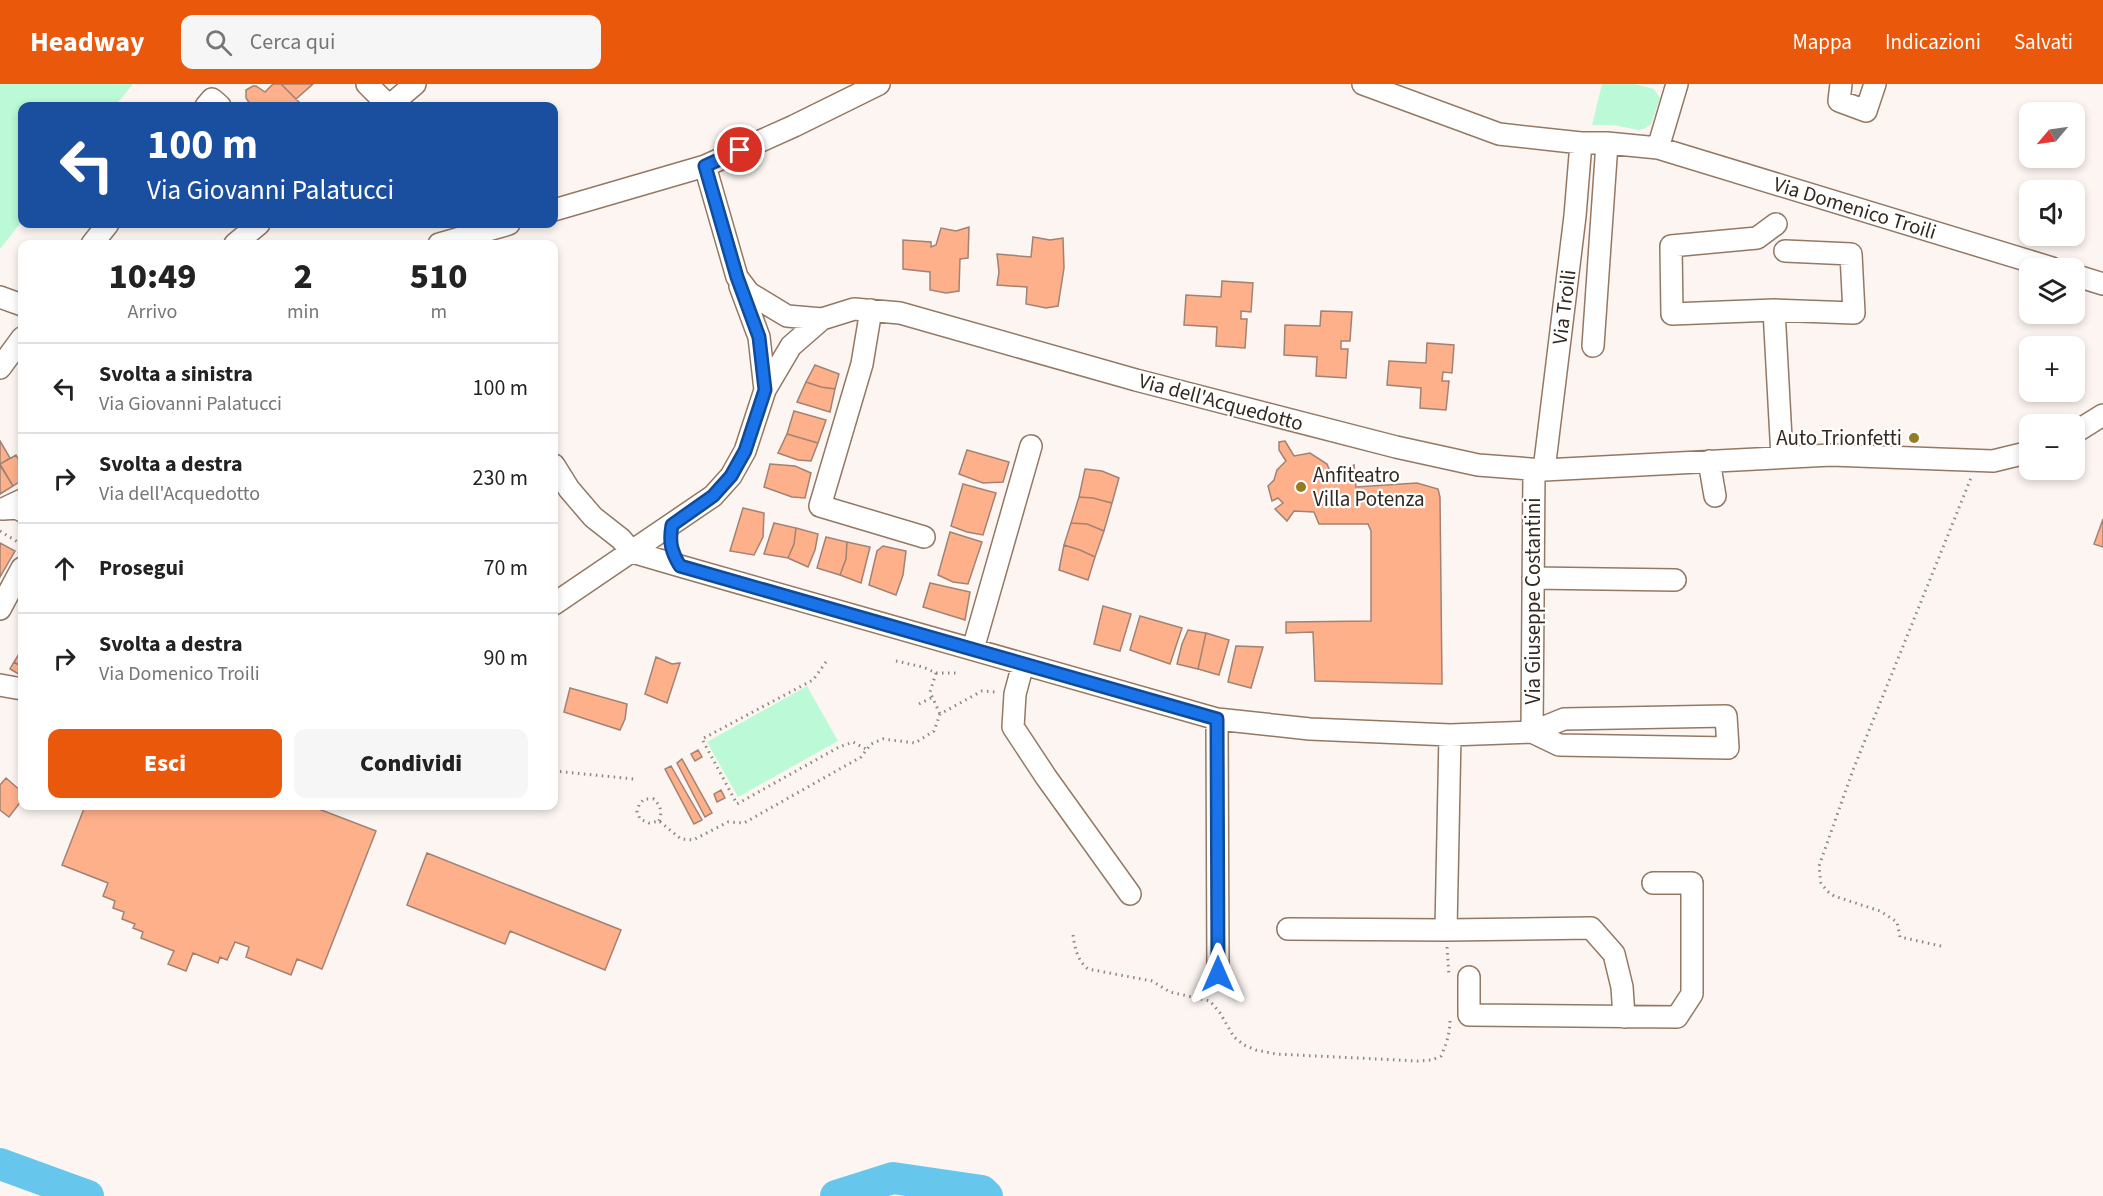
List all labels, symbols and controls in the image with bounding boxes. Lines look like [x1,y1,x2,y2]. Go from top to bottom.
search box [181,15,601,69]
text: Headway [30,22,145,62]
icon: search [202,26,235,59]
text: Cerca qui [250,26,335,58]
text: Mappa [1793,27,1852,57]
text: Indicazioni [1885,27,1981,57]
text: Salvati [2014,27,2073,57]
north arrow [2019,102,2085,168]
map controls [2019,102,2085,480]
text: 100 m [147,115,258,175]
pin [714,124,765,175]
icon: left [48,126,126,204]
icon: arrive [723,133,756,166]
street label: Via Domenico Troili [1770,169,1940,247]
text: Via Giovanni Palatucci [147,171,394,210]
button: sound [2019,180,2085,246]
text: 10:49 [108,251,197,302]
text: 2 [294,251,313,302]
text: 510 [410,251,468,302]
button: layers [2019,258,2085,324]
street label: Via Troili [1545,268,1583,346]
text: Arrivo [128,298,177,326]
text: min [287,298,319,326]
text: m [430,298,447,326]
button: + [2019,336,2085,402]
text: Svolta a sinistra [99,358,253,390]
street label: Via dell'Acquedotto [1135,366,1307,438]
icon: left [48,372,81,405]
text: 100 m [473,372,528,404]
text: Via Giovanni Palatucci [99,390,282,418]
button: − [2019,414,2085,480]
place label: Auto Trionfetti [1776,423,1902,453]
marker: Auto Trionfetti [1907,431,1921,445]
text: Svolta a destra [99,448,243,480]
place label: Anfiteatro Villa Potenza [1313,460,1425,514]
icon: right [48,462,81,495]
text: 230 m [473,462,528,494]
text: Via dell'Acquedotto [99,480,260,508]
marker: Anfiteatro Villa Potenza [1294,480,1308,494]
street label: Via Giuseppe Costantini [1518,498,1548,704]
icon: ahead [48,552,81,585]
text: Prosegui [99,552,184,584]
text: 70 m [483,552,528,584]
text: Svolta a destra [99,628,243,660]
icon: right [48,642,81,675]
text: 90 m [483,642,528,674]
text: Via Domenico Troili [99,660,260,688]
button: Esci [48,729,282,798]
button: Condividi [294,729,528,798]
position arrow [1186,942,1250,1006]

